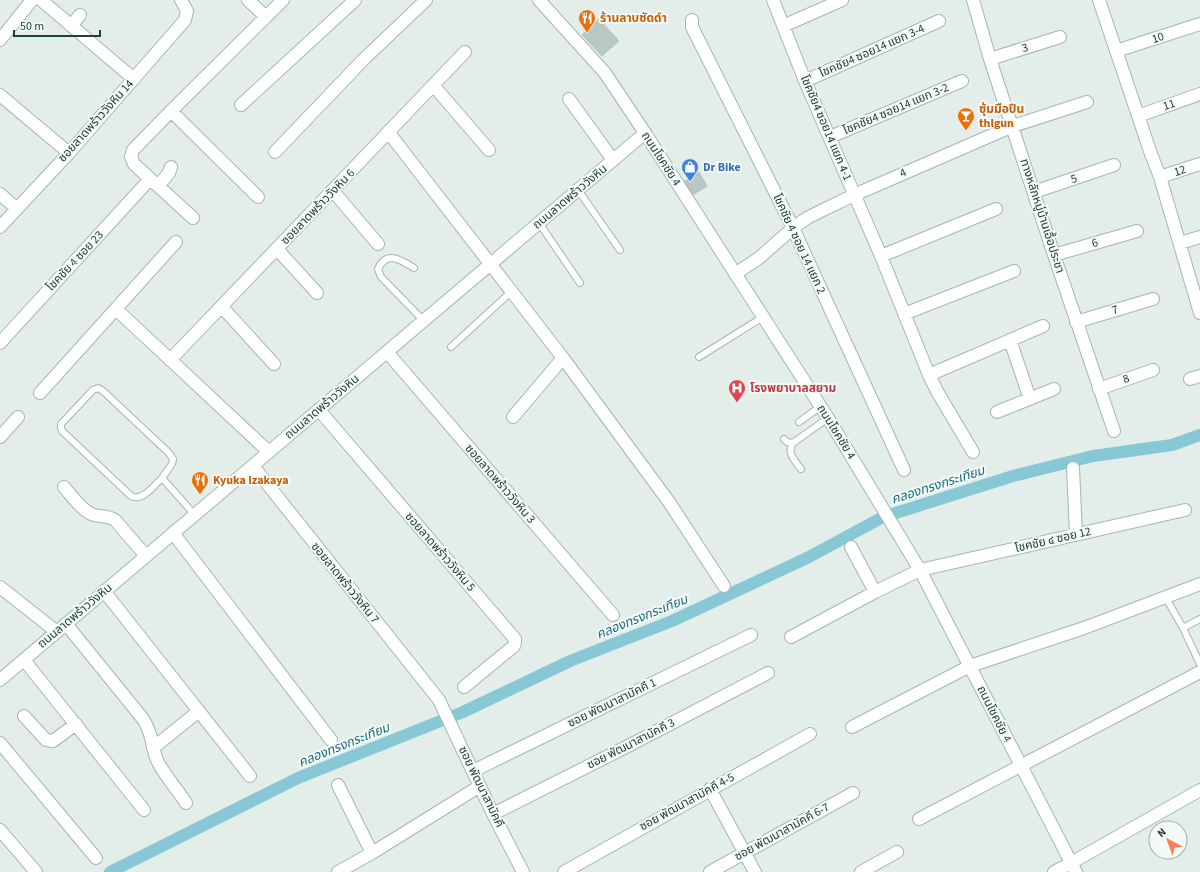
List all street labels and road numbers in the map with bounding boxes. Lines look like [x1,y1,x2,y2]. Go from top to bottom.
street label: โชคชัย4 ซอย14 แยก 3-4 [817,20,927,82]
street label: 10 [1150,28,1166,48]
street label: 3 [1020,39,1030,57]
street label: โชคชัย4 ซอย14 แยก 4-1 [796,72,856,184]
street label: ซอยลาดพร้าววังหิน 14 [54,76,138,166]
street label: โชคชัย4 ซอย14 แยก 3-2 [840,79,952,139]
street label: 11 [1161,95,1177,115]
street label: ถนนโชคชัย 4 [637,129,685,189]
street label: ทางหลักหมู่บ้านเอื้อประชา [1015,156,1069,275]
street label: ถนนลาดพร้าววังหิน [529,161,611,233]
street label: 12 [1172,161,1188,181]
street label: 4 [897,164,909,182]
street label: ซอยลาดพร้าววังหิน 6 [277,165,359,249]
street label: 5 [1069,170,1079,188]
street label: โชคชัย 4 ซอย 14 แยก 2 [768,191,830,297]
street label: โชคชัย 4 ซอย 23 [43,227,108,295]
street label: 6 [1090,234,1100,252]
street label: 7 [1110,301,1120,319]
street label: 8 [1120,370,1132,388]
street label: ถนนลาดพร้าววังหิน [281,371,363,443]
street label: ถนนโชคชัย 4 [812,401,860,463]
street label: ซอยลาดพร้าววังหิน 3 [461,441,539,527]
street label: ซอยลาดพร้าววังหิน 5 [401,509,479,595]
street label: โชคชัย ๔ ซอย 12 [1013,523,1093,557]
street label: ซอยลาดพร้าววังหิน 7 [307,539,383,627]
street label: ถนนลาดพร้าววังหิน [34,580,116,652]
street label: ซอย พัฒนาสามัคคี 1 [565,674,659,732]
street label: ถนนโชคชัย 4 [972,683,1016,745]
street label: ซอย พัฒนาสามัคคี 3 [584,714,678,774]
street label: ซอย พัฒนาสามัคคี [454,744,508,830]
street label: ซอย พัฒนาสามัคคี 4-5 [636,769,738,835]
street label: ซอย พัฒนาสามัคคี 6-7 [731,799,833,865]

